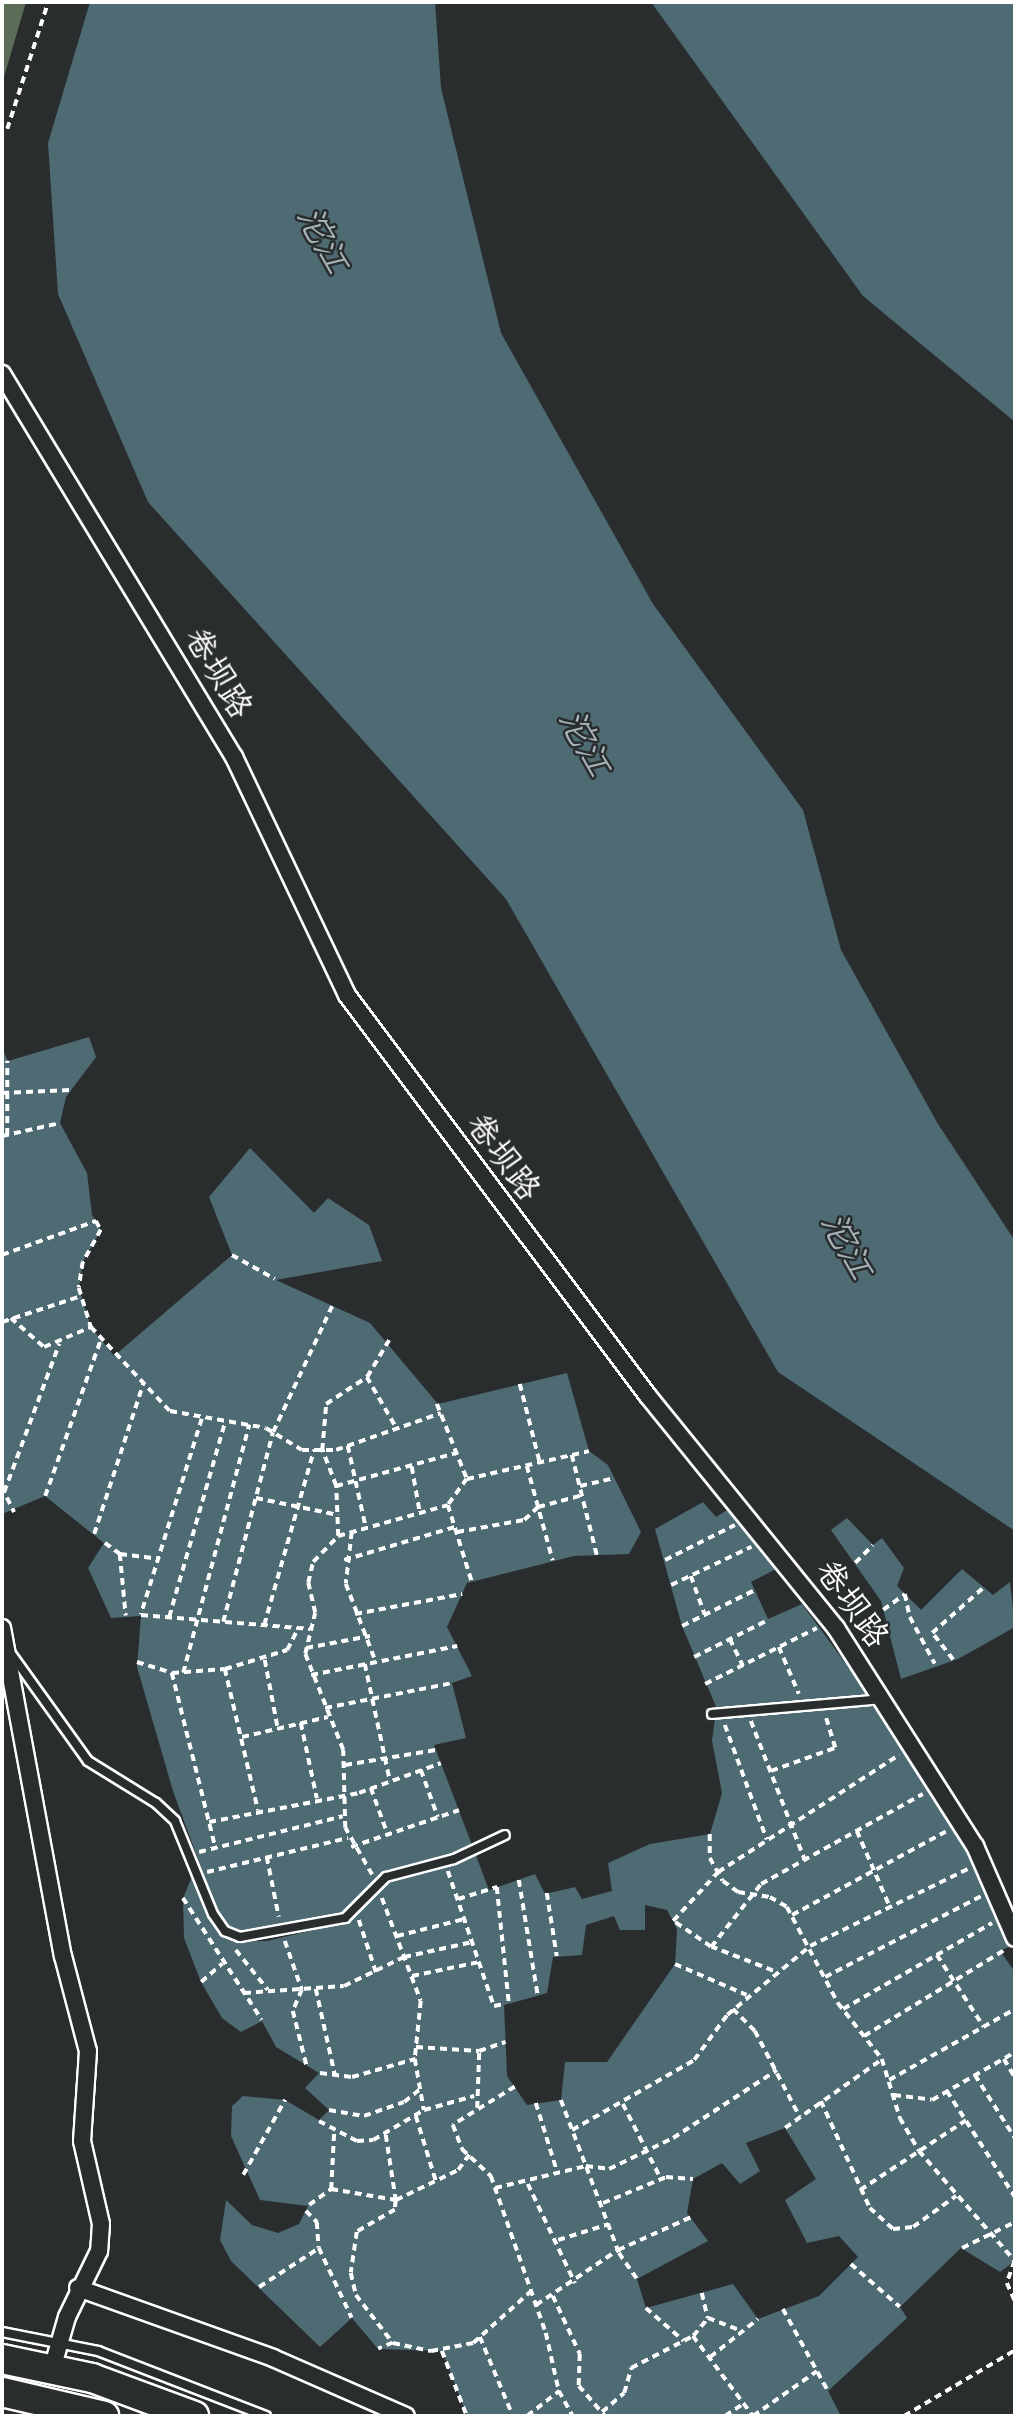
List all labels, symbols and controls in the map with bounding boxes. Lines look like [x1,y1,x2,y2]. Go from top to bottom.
water label: 沱江 [288,199,358,281]
street label: 卷坝路 [176,620,260,726]
water label: 沱江 [550,702,620,784]
street label: 卷坝路 [457,1106,549,1208]
water label: 沱江 [812,1205,882,1287]
street label: 卷坝路 [807,1552,897,1656]

